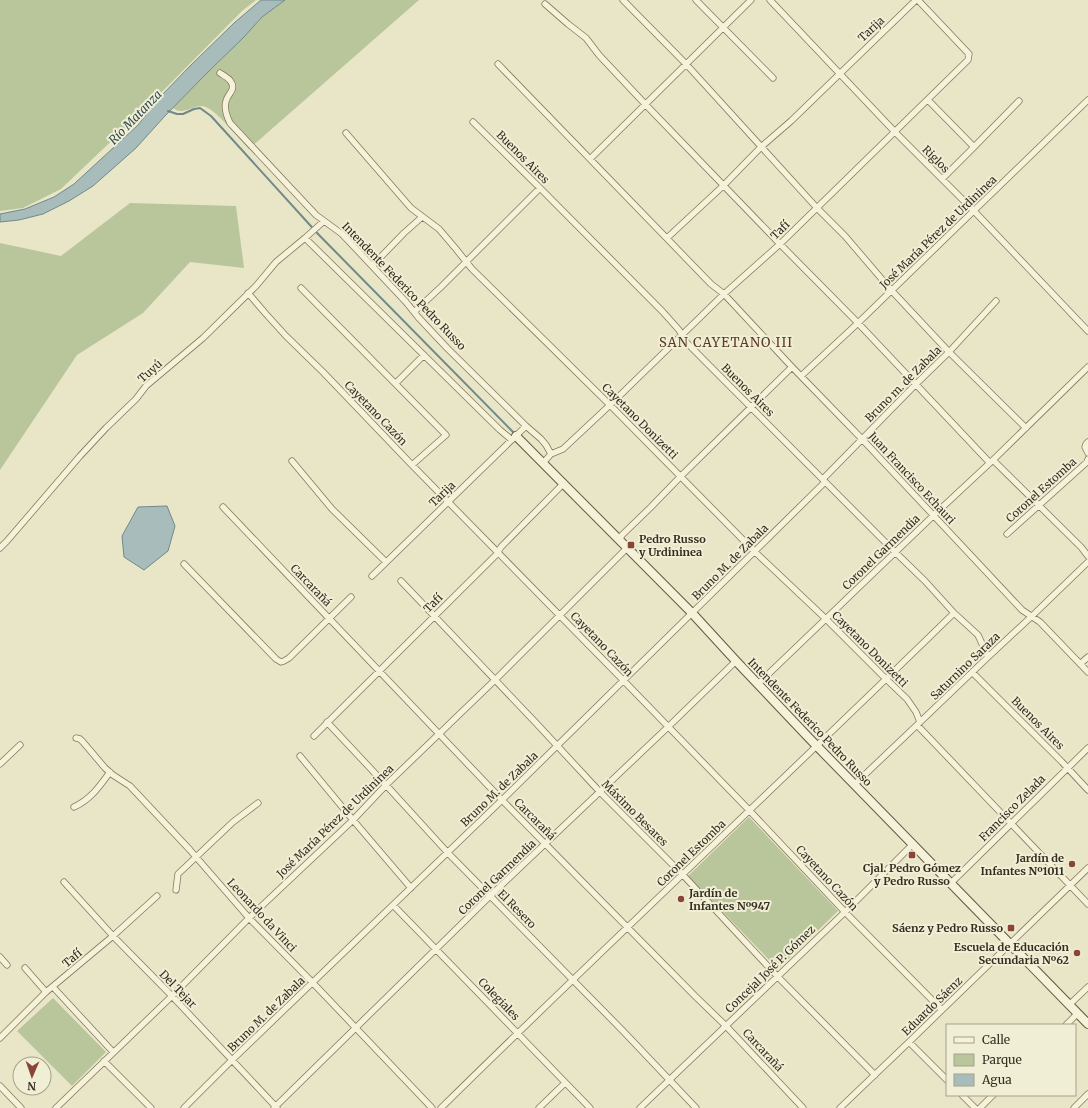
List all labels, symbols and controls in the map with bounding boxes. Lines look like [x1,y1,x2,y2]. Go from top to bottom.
street label: Tarija [855,13,887,45]
water label: Río Matanza [105,87,165,147]
street label: Buenos Aires [494,128,552,186]
street label: Riglos [919,142,953,176]
street label: José María Pérez de Urdininea [876,172,999,292]
street label: Tafí [768,217,793,242]
street label: Intendente Federico Pedro Russo [339,219,469,353]
district label: SAN CAYETANO III [659,334,793,351]
street label: Bruno m. de Zabala [862,343,944,425]
street label: Tuyú [135,356,165,386]
street label: Buenos Aires [719,361,777,419]
street label: Cayetano Cazón [342,378,411,449]
street label: Cayetano Donizetti [599,380,681,462]
street label: Juan Francisco Echauri [865,428,959,527]
street label: Coronel Estomba [1003,455,1079,525]
street label: Tarija [426,478,458,510]
street label: Coronel Garmendia [839,511,923,593]
street label: Bruno M. de Zabala [689,521,771,603]
place label: Pedro Russo y Urdininea [639,532,706,559]
marker: Pedro Russo y Urdininea [626,540,636,550]
street label: Carcarañá [288,561,335,609]
street label: Tafí [421,590,446,615]
street label: Cayetano Donizetti [829,608,911,690]
street label: Cayetano Cazón [568,609,637,680]
street label: Saturnino Saraza [927,629,1003,703]
street label: Intendente Federico Pedro Russo [745,655,875,789]
street label: Buenos Aires [1009,694,1067,752]
street label: Bruno M. de Zabala [458,749,541,829]
street label: José María Pérez de Urdininea [273,761,396,881]
street label: Francisco Zelada [976,772,1048,844]
street label: Máximo Besares [599,777,671,849]
street label: Carcarañá [511,795,559,843]
street label: Coronel Estomba [654,817,728,889]
street label: Coronel Garmendia [455,836,539,918]
street label: Cayetano Cazón [793,842,861,914]
marker: Cjal. Pedro Gómez y Pedro Russo [907,850,917,860]
place label: Jardín de Infantes Nº1011 [981,851,1064,878]
marker: Jardín de Infantes Nº1011 [1067,859,1077,869]
place label: Cjal. Pedro Gómez y Pedro Russo [863,861,961,888]
street label: Leonardo da Vinci [224,875,300,955]
place label: Jardín de Infantes Nº947 [688,886,770,913]
street label: El Resero [495,887,540,932]
marker: Jardín de Infantes Nº947 [676,894,686,904]
place label: Sáenz y Pedro Russo [892,921,1003,935]
street label: Concejal José P. Gómez [722,922,818,1016]
marker: Sáenz y Pedro Russo [1006,923,1016,933]
place label: Escuela de Educación Secundaria Nº62 [954,940,1070,967]
street label: Tafí [59,946,85,970]
marker: Escuela de Educación Secundaria Nº62 [1072,948,1082,958]
street label: Del Tejar [156,967,200,1011]
street label: Bruno M. de Zabala [225,974,308,1054]
street label: Eduardo Sáenz [899,974,965,1038]
street label: Colegiales [475,975,523,1023]
legend [946,1024,1076,1096]
street label: Carcarañá [740,1026,786,1074]
text: Calle [982,1032,1010,1047]
text: Parque [982,1052,1022,1067]
north arrow [12,1056,52,1096]
text: Agua [981,1072,1012,1087]
text: N [27,1079,36,1093]

